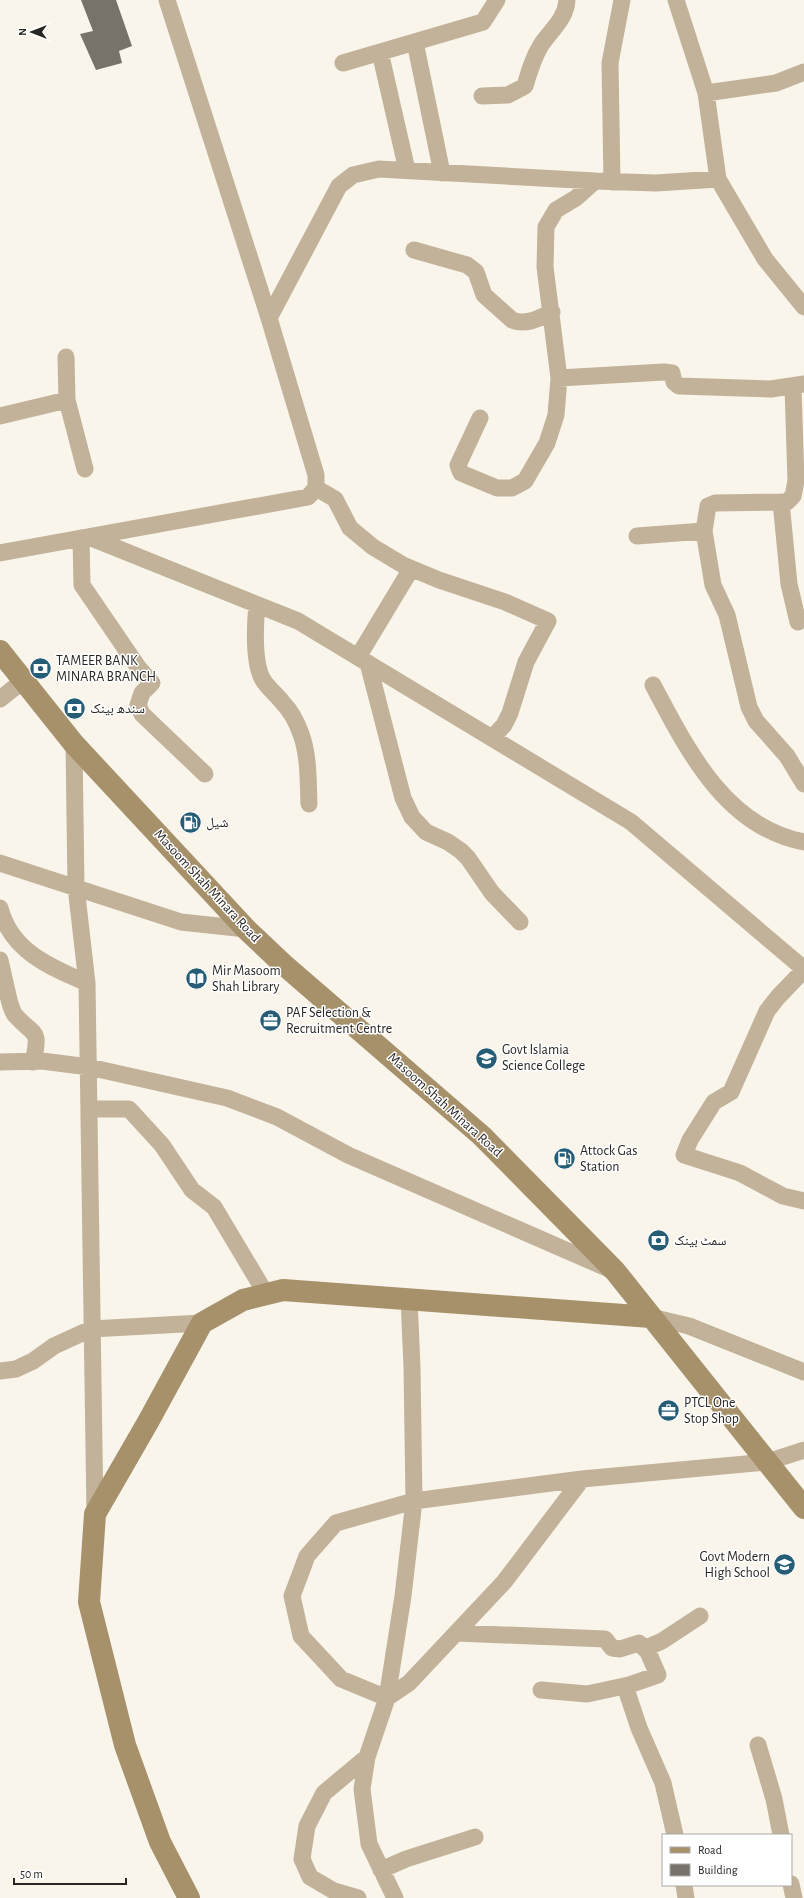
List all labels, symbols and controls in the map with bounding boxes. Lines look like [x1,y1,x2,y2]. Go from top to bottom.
north arrow [12,12,52,52]
text: N [17,28,28,36]
place label: TAMEER BANK MINARA BRANCH [56,654,156,684]
bank icon: TAMEER BANK MINARA BRANCH [27,656,53,682]
bank icon: سندھ بینک [61,696,87,722]
place label: سندھ بینک [90,702,145,716]
fuel station icon: شیل [177,810,203,836]
place label: شیل [206,816,229,831]
street label: Masoom Shah Minara Road [151,827,263,945]
place label: Mir Masoom Shah Library [212,964,281,994]
library icon: Mir Masoom Shah Library [183,966,209,992]
place label: PAF Selection & Recruitment Centre [286,1006,392,1036]
office icon: PAF Selection & Recruitment Centre [257,1008,283,1034]
place label: Govt Islamia Science College [502,1043,585,1073]
school or university icon: Govt Islamia Science College [474,1045,500,1071]
street label: Masoom Shah Minara Road [385,1050,505,1160]
place label: Attock Gas Station [580,1144,637,1174]
fuel station icon: Attock Gas Station [552,1146,578,1172]
bank icon: سمٹ بینک [645,1228,671,1254]
place label: سمٹ بینک [674,1234,727,1248]
place label: PTCL One Stop Shop [684,1396,739,1426]
office icon: PTCL One Stop Shop [656,1398,682,1424]
place label: Govt Modern High School [699,1550,770,1580]
school or university icon: Govt Modern High School [772,1552,798,1578]
legend [662,1834,792,1886]
text: Road [698,1844,722,1856]
scale bar [14,1860,126,1886]
text: Building [698,1864,738,1876]
text: 50 m [20,1868,43,1880]

